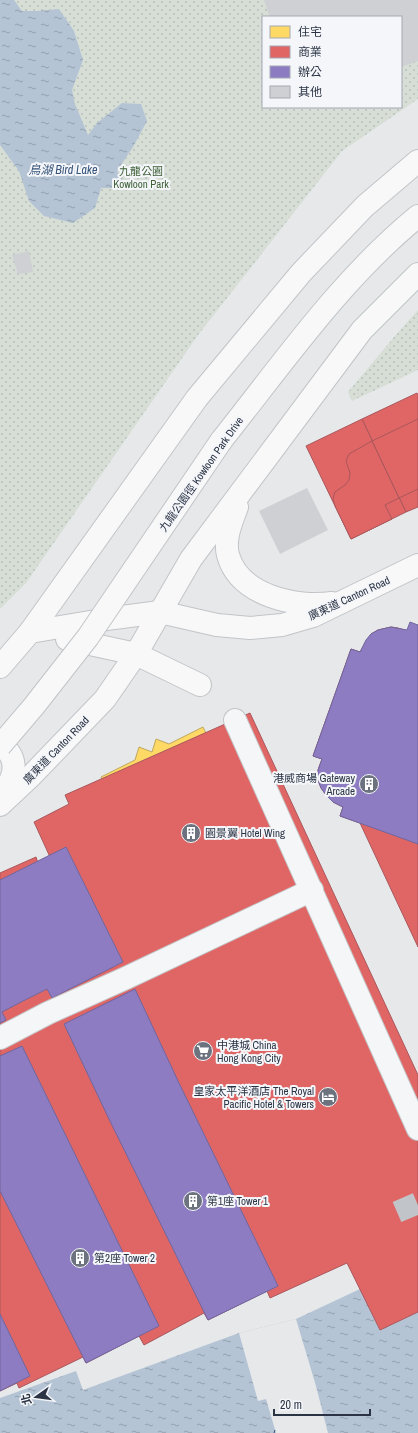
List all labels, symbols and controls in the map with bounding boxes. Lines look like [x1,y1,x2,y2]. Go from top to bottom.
legend [262,16,402,108]
text: 住宅 [298,24,322,40]
text: 商業 [298,44,322,60]
text: 辦公 [298,64,322,80]
text: 其他 [298,84,322,100]
water label: 鳥湖 Bird Lake [29,162,98,178]
park label: 九龍公園 Kowloon Park [113,164,169,191]
street label: 九龍公園徑 Kowloon Park Drive [156,414,246,534]
street label: 廣東道 Canton Road [306,573,392,623]
street label: 廣東道 Canton Road [20,713,92,787]
place label: 港威商場 Gateway Arcade [273,771,355,798]
building icon: 港威商場 Gateway Arcade [358,773,380,795]
building icon: 園景翼 Hotel Wing [180,822,202,844]
place label: 園景翼 Hotel Wing [205,826,285,840]
place label: 中港城 China Hong Kong City [217,1038,281,1065]
supermarket icon: 中港城 China Hong Kong City [192,1040,214,1062]
place label: 皇家太平洋酒店 The Royal Pacific Hotel & Towers [193,1084,314,1111]
hotel icon: 皇家太平洋酒店 The Royal Pacific Hotel & Towers [317,1086,339,1108]
building icon: 第1座 Tower 1 [182,1190,204,1212]
place label: 第1座 Tower 1 [207,1194,268,1208]
building icon: 第2座 Tower 2 [69,1247,91,1269]
place label: 第2座 Tower 2 [94,1251,155,1265]
north arrow [16,1377,56,1417]
scale bar [274,1391,370,1417]
text: 北 [18,1392,34,1406]
text: 20 m [280,1397,302,1413]

